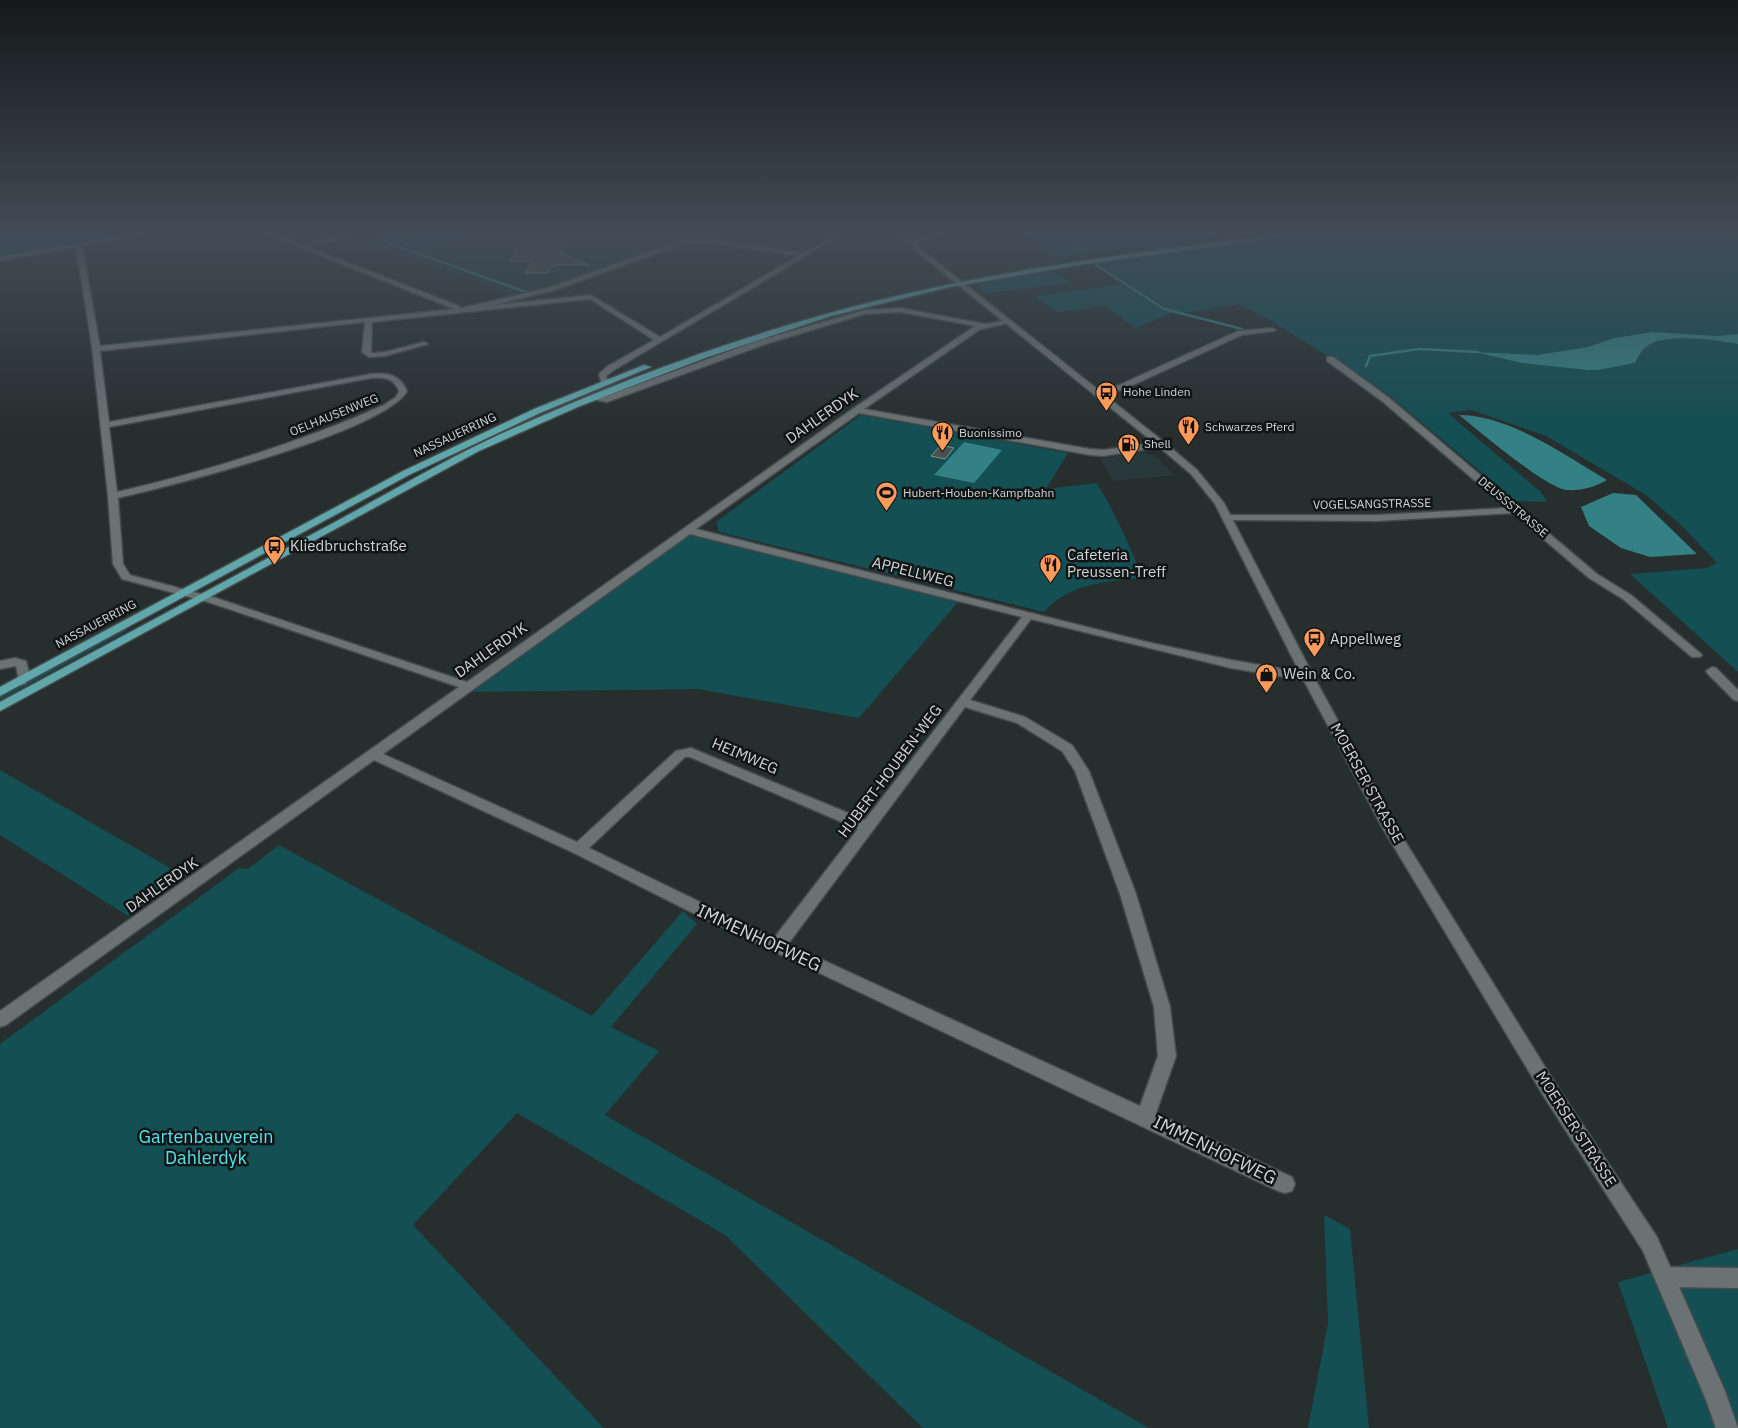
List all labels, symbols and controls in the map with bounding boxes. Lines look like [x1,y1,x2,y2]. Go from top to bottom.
bus stop icon: Hohe Linden [1095,380,1119,411]
street label: DAHLERDYK [782,383,862,447]
place label: Hohe Linden [1123,384,1191,399]
street label: OELHAUSENWEG [287,390,380,439]
street label: NASSAUERRING [411,409,499,460]
restaurant icon: Schwarzes Pferd [1177,415,1201,446]
place label: Schwarzes Pferd [1205,419,1294,434]
restaurant icon: Buonissimo [931,421,955,452]
place label: Buonissimo [959,425,1022,440]
fuel station icon: Shell [1116,432,1140,463]
place label: Shell [1144,436,1171,451]
street label: DEUSSSTRASSE [1475,473,1551,540]
sports icon: Hubert-Houben-Kampfbahn [875,481,899,512]
place label: Hubert-Houben-Kampfbahn [903,485,1054,500]
street label: VOGELSANGSTRASSE [1313,495,1431,512]
bus stop icon: Kliedbruchstraße [262,534,286,565]
place label: Kliedbruchstraße [290,536,407,555]
place label: Cafeteria Preussen-Treff [1067,545,1166,581]
street label: APPELLWEG [870,552,956,591]
restaurant icon: Cafeteria Preussen-Treff [1039,552,1063,583]
street label: NASSAUERRING [53,596,139,651]
street label: DAHLERDYK [451,617,531,681]
bus stop icon: Appellweg [1302,627,1326,658]
place label: Appellweg [1330,629,1401,648]
shop icon: Wein & Co. [1255,662,1279,693]
place label: Wein & Co. [1283,664,1356,683]
street label: HUBERT-HOUBEN-WEG [833,701,946,841]
street label: MOERSER STRASSE [1327,720,1408,846]
street label: HEIMWEG [709,733,781,778]
street label: DAHLERDYK [122,852,202,916]
street label: IMMENHOFWEG [694,899,825,976]
street label: MOERSER STRASSE [1532,1067,1621,1190]
street label: IMMENHOFWEG [1150,1110,1281,1189]
park label: Gartenbauverein Dahlerdyk [138,1125,274,1169]

